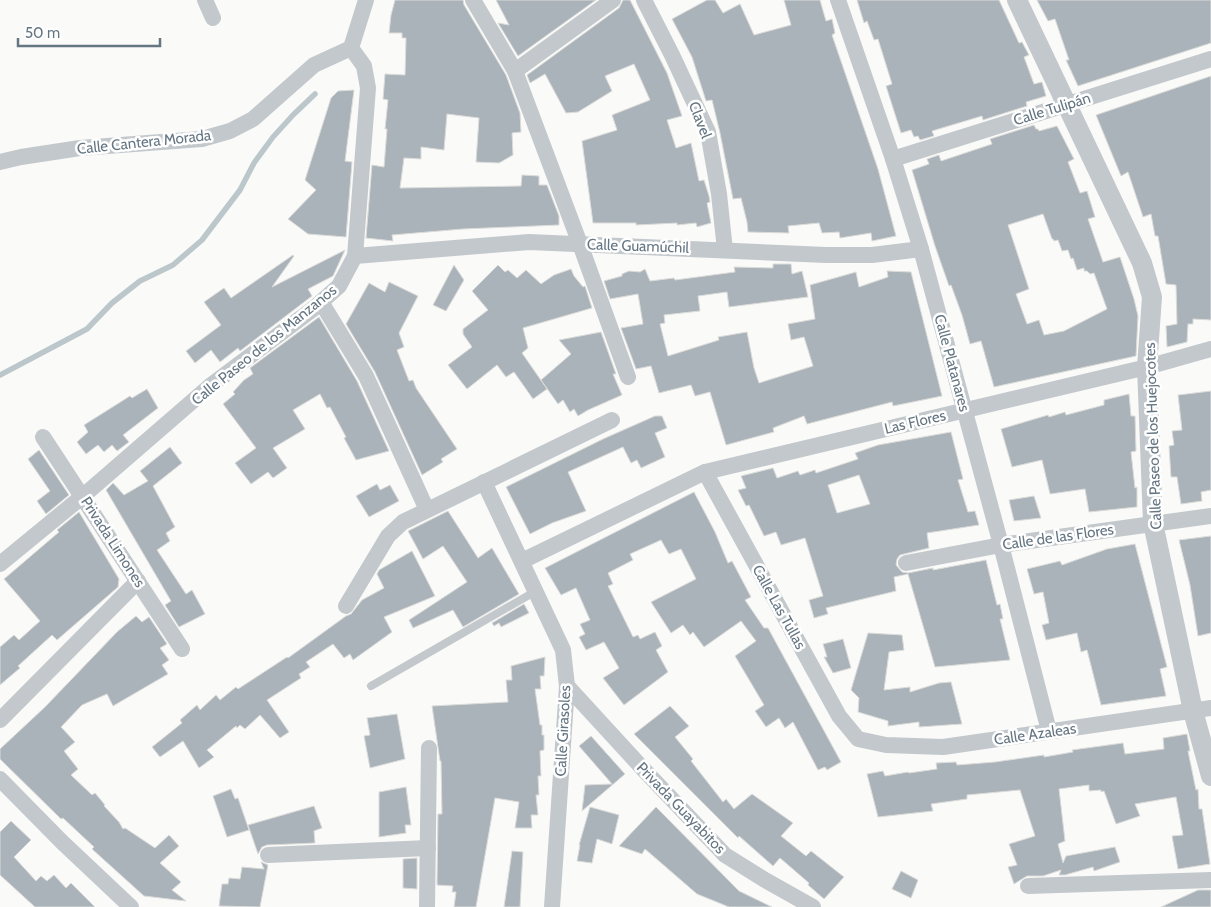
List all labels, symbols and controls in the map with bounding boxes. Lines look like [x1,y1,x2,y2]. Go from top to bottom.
scale bar [18,15,160,47]
text: 50 m [25,24,60,42]
street label: Calle Tulipán [1011,89,1093,129]
street label: Clavel [685,99,715,141]
street label: Calle Cantera Morada [76,126,213,158]
street label: Calle Guamúchil [587,235,690,257]
street label: Calle Paseo de los Manzanos [188,281,340,409]
street label: Calle Platanares [930,312,974,414]
street label: Calle Paseo de los Huejocotes [1141,342,1165,530]
street label: Las Flores [883,406,947,438]
street label: Privada Limones [77,493,149,591]
street label: Calle de las Flores [1001,520,1115,554]
street label: Calle Las Tullas [748,562,810,652]
street label: Calle Girasoles [552,685,574,777]
street label: Calle Azaleas [993,719,1077,749]
street label: Privada Guayabitos [633,759,729,857]

